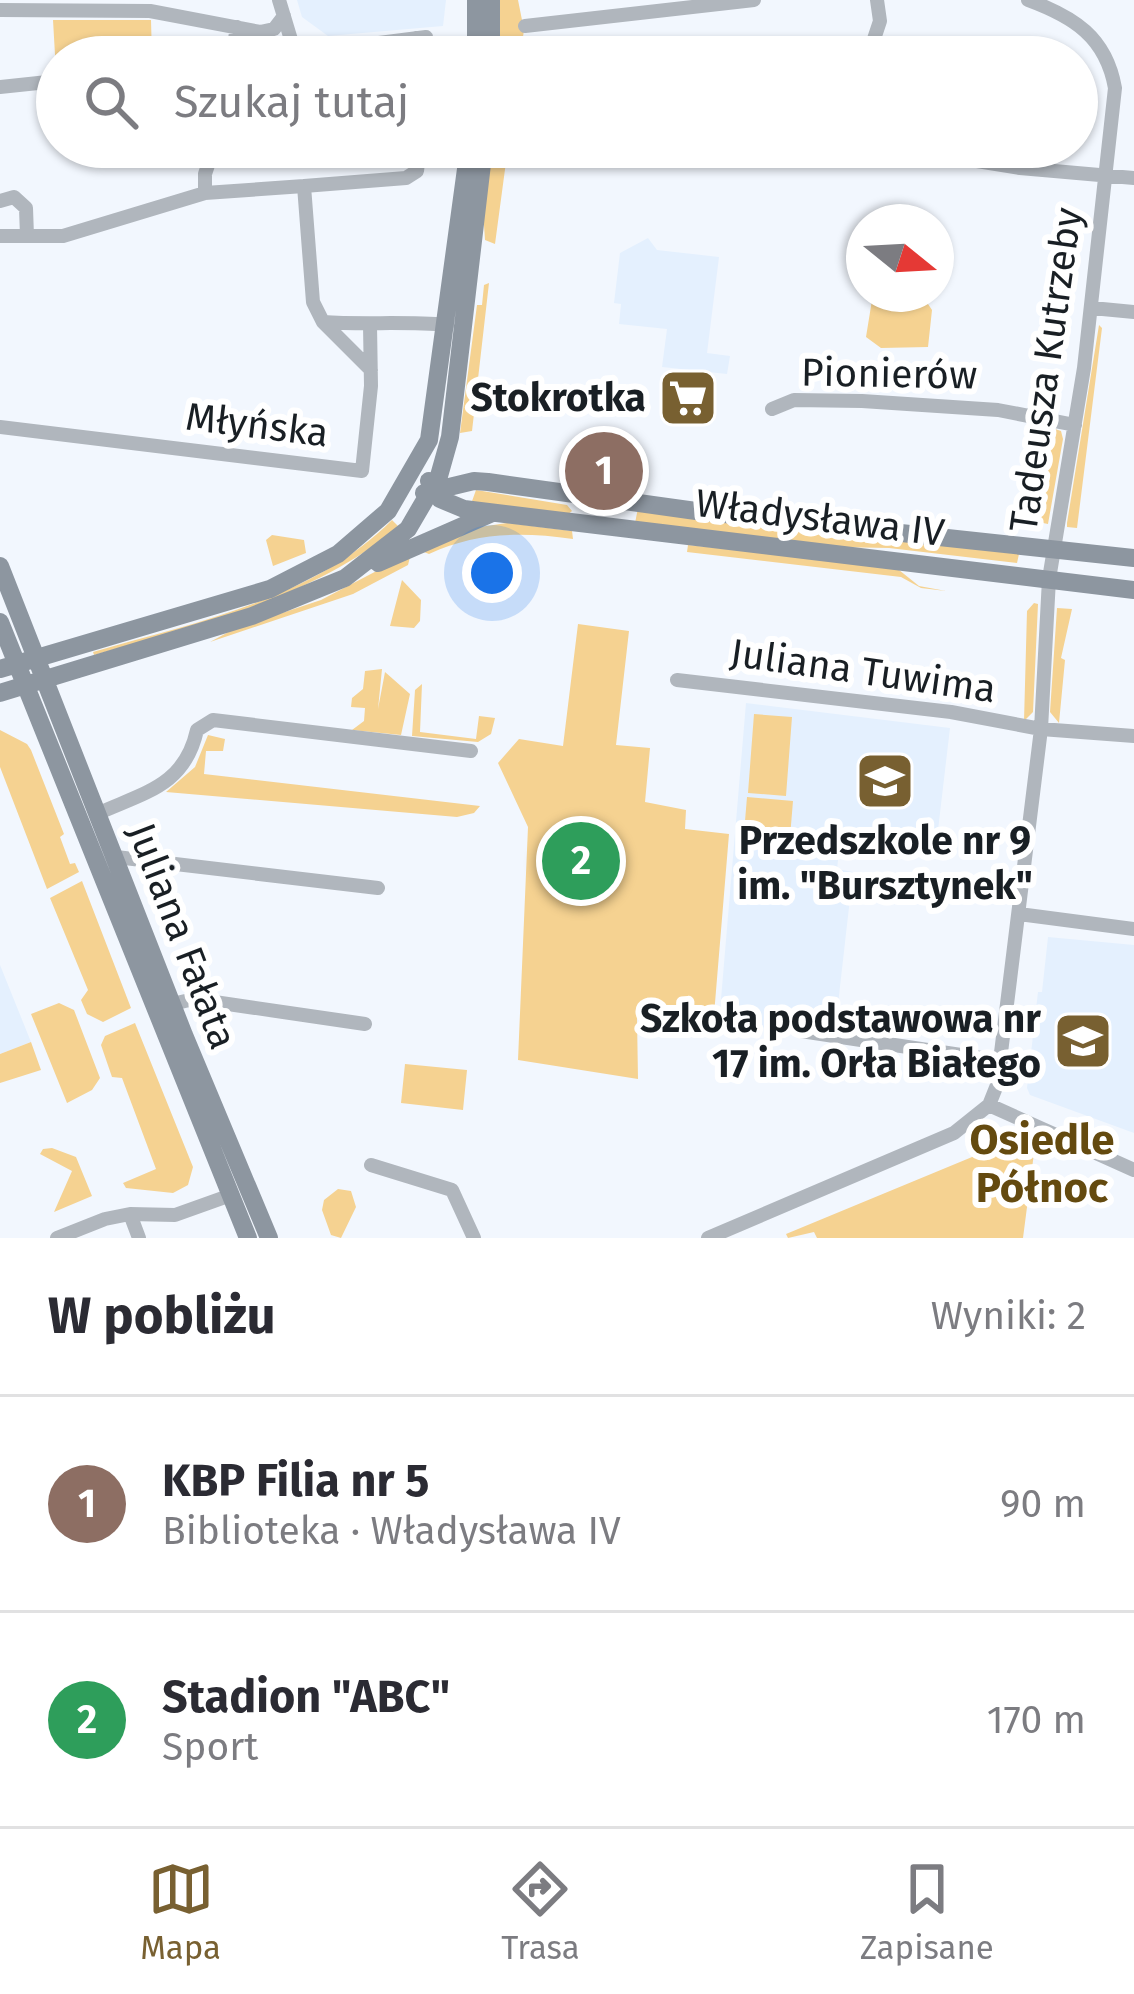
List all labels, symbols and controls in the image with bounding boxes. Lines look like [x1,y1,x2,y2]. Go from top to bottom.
search box [36,36,1098,168]
icon: search [78,69,144,135]
text: Szukaj tutaj [174,75,409,129]
north arrow [846,204,954,312]
street label: Tadeusza Kutrzeby [1000,205,1092,535]
street label: Pionierów [801,349,978,399]
supermarket icon: Stokrotka [657,367,719,429]
place label: Stokrotka [470,375,646,421]
street label: Młyńska [183,393,331,457]
pin: 1 [565,426,643,516]
street label: Władysława IV [693,480,947,556]
your location [462,543,522,603]
street label: Juliana Tuwima [727,630,999,712]
school or university icon: Przedszkole nr 9 im. "Bursztynek" [854,750,916,812]
pin: 2 [542,816,620,906]
street label: Juliana Fałata [118,817,246,1055]
place label: Przedszkole nr 9 im. "Bursztynek" [737,818,1033,909]
place label: Szkoła podstawowa nr 17 im. Orła Białego [640,996,1041,1087]
school or university icon: Szkoła podstawowa nr 17 im. Orła Białego [1052,1010,1114,1072]
district label: Osiedle Północ [970,1115,1114,1213]
text: W pobliżu [48,1285,276,1347]
text: Wyniki: 2 [931,1293,1086,1339]
text: KBP Filia nr 5 [162,1454,429,1508]
text: 1 [78,1481,96,1527]
text: 90 m [1000,1481,1086,1527]
text: Biblioteka · Władysława IV [162,1508,621,1554]
text: Stadion "ABC" [162,1670,450,1724]
text: 2 [77,1697,97,1743]
text: 170 m [987,1697,1086,1743]
text: Sport [162,1724,258,1770]
tab: Mapa [140,1856,221,1968]
tab: Trasa [501,1856,580,1968]
tab: Zapisane [860,1856,994,1968]

